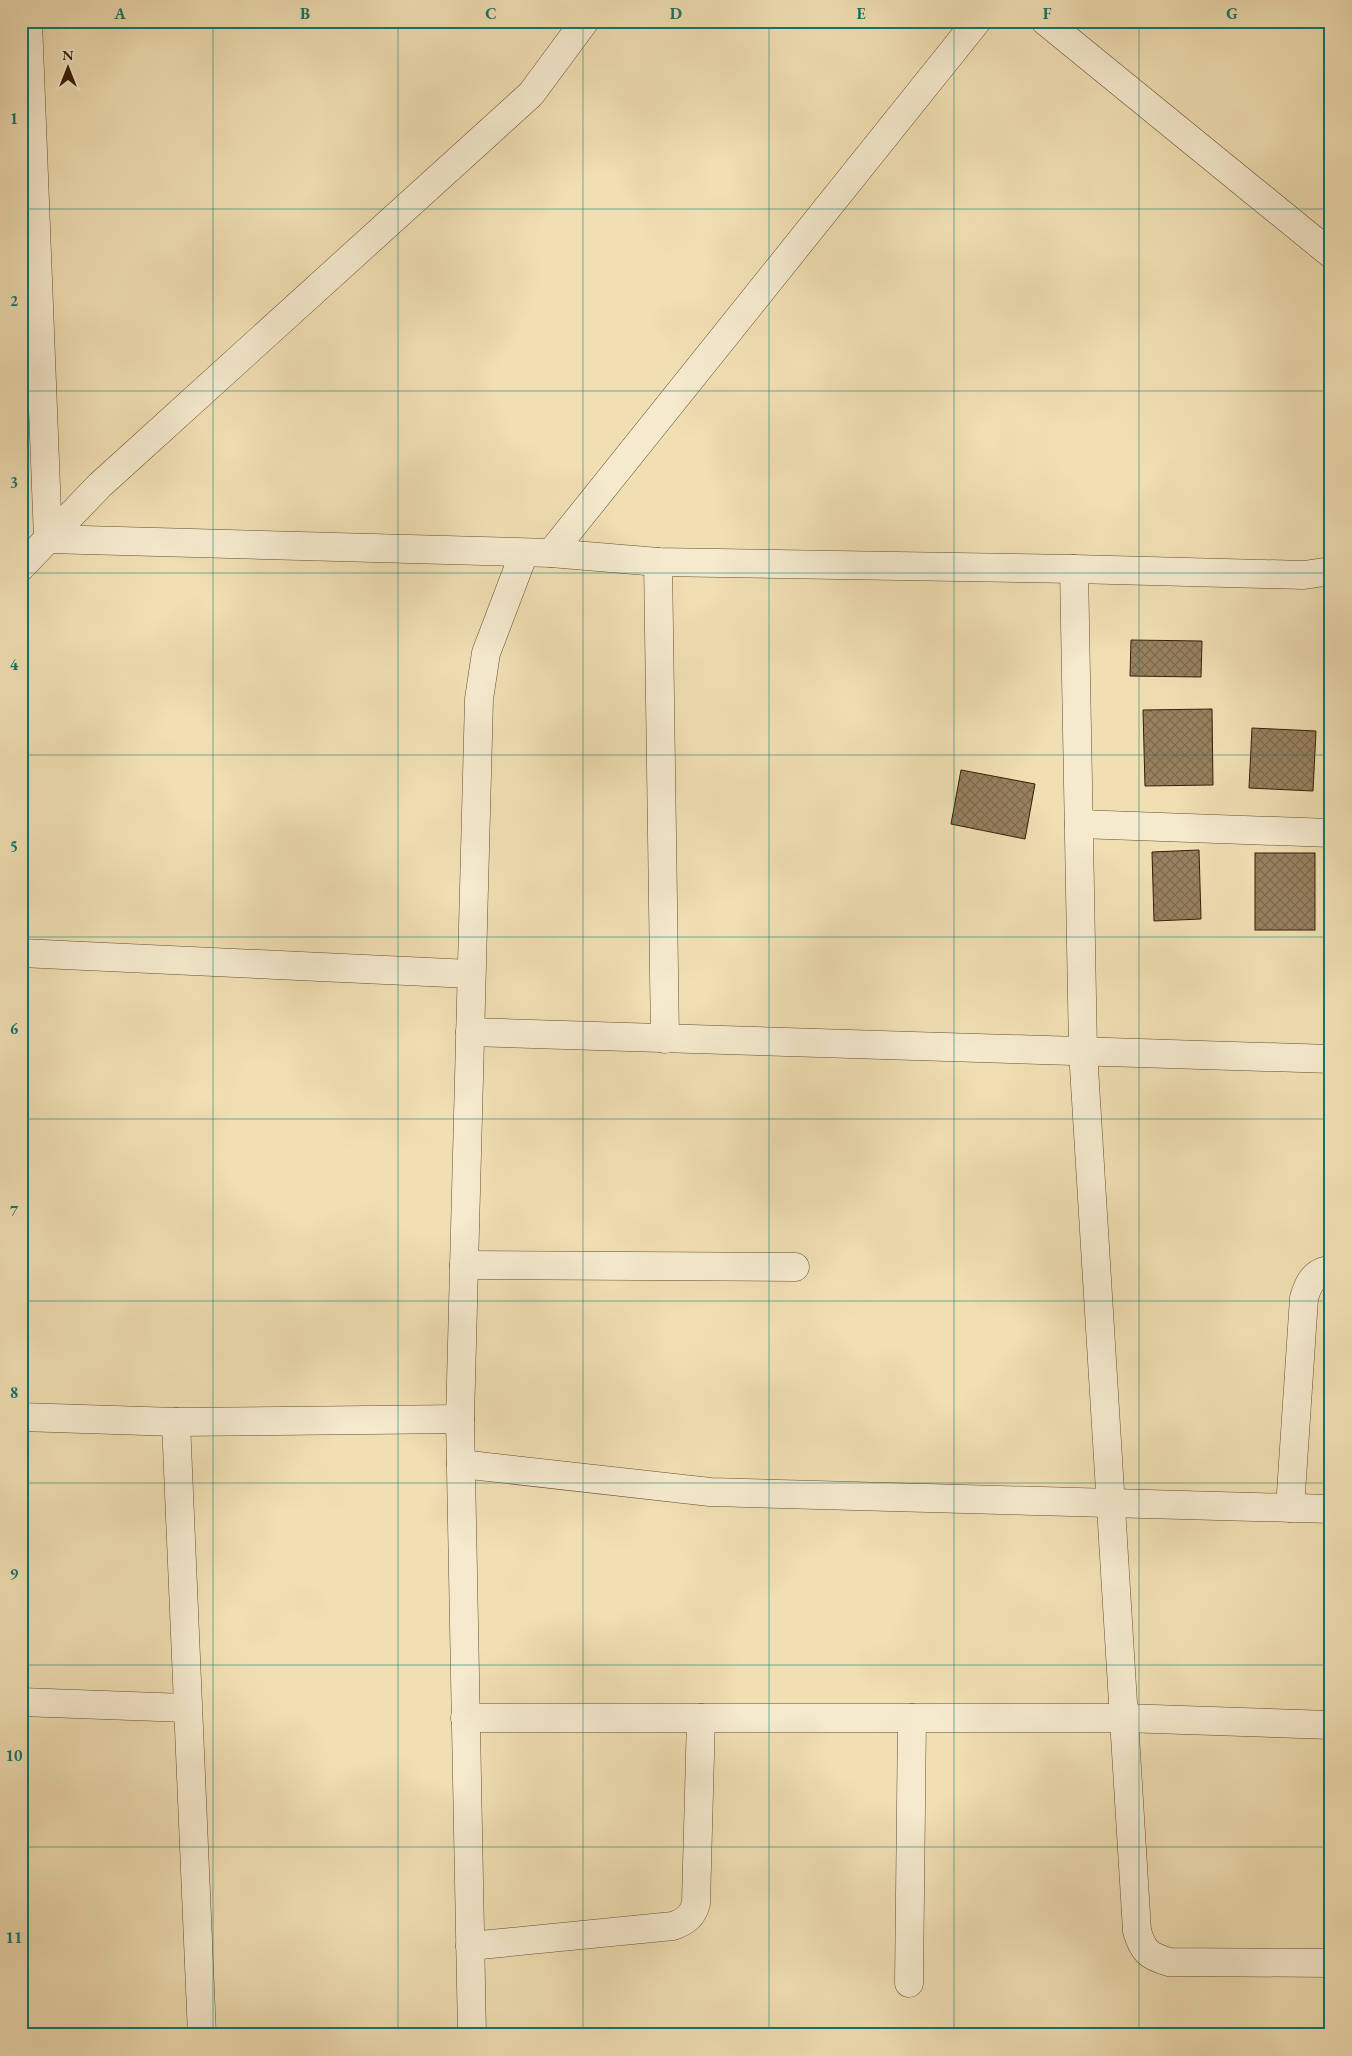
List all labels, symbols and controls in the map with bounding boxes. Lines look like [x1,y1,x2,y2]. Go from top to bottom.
text: A [113,3,126,24]
text: B [300,3,310,24]
text: C [485,3,497,24]
text: D [670,3,682,24]
text: E [856,3,866,24]
text: F [1043,3,1052,24]
text: G [1226,3,1238,24]
north arrow [42,42,92,92]
text: N [62,46,74,64]
text: 1 [10,108,18,129]
text: 2 [10,290,19,311]
text: 3 [10,472,18,493]
text: 4 [10,654,19,675]
text: 5 [10,836,18,857]
text: 6 [10,1018,19,1039]
text: 7 [10,1200,19,1221]
text: 8 [10,1382,18,1403]
text: 9 [10,1563,19,1584]
text: 10 [6,1745,23,1766]
text: 11 [6,1927,22,1948]

